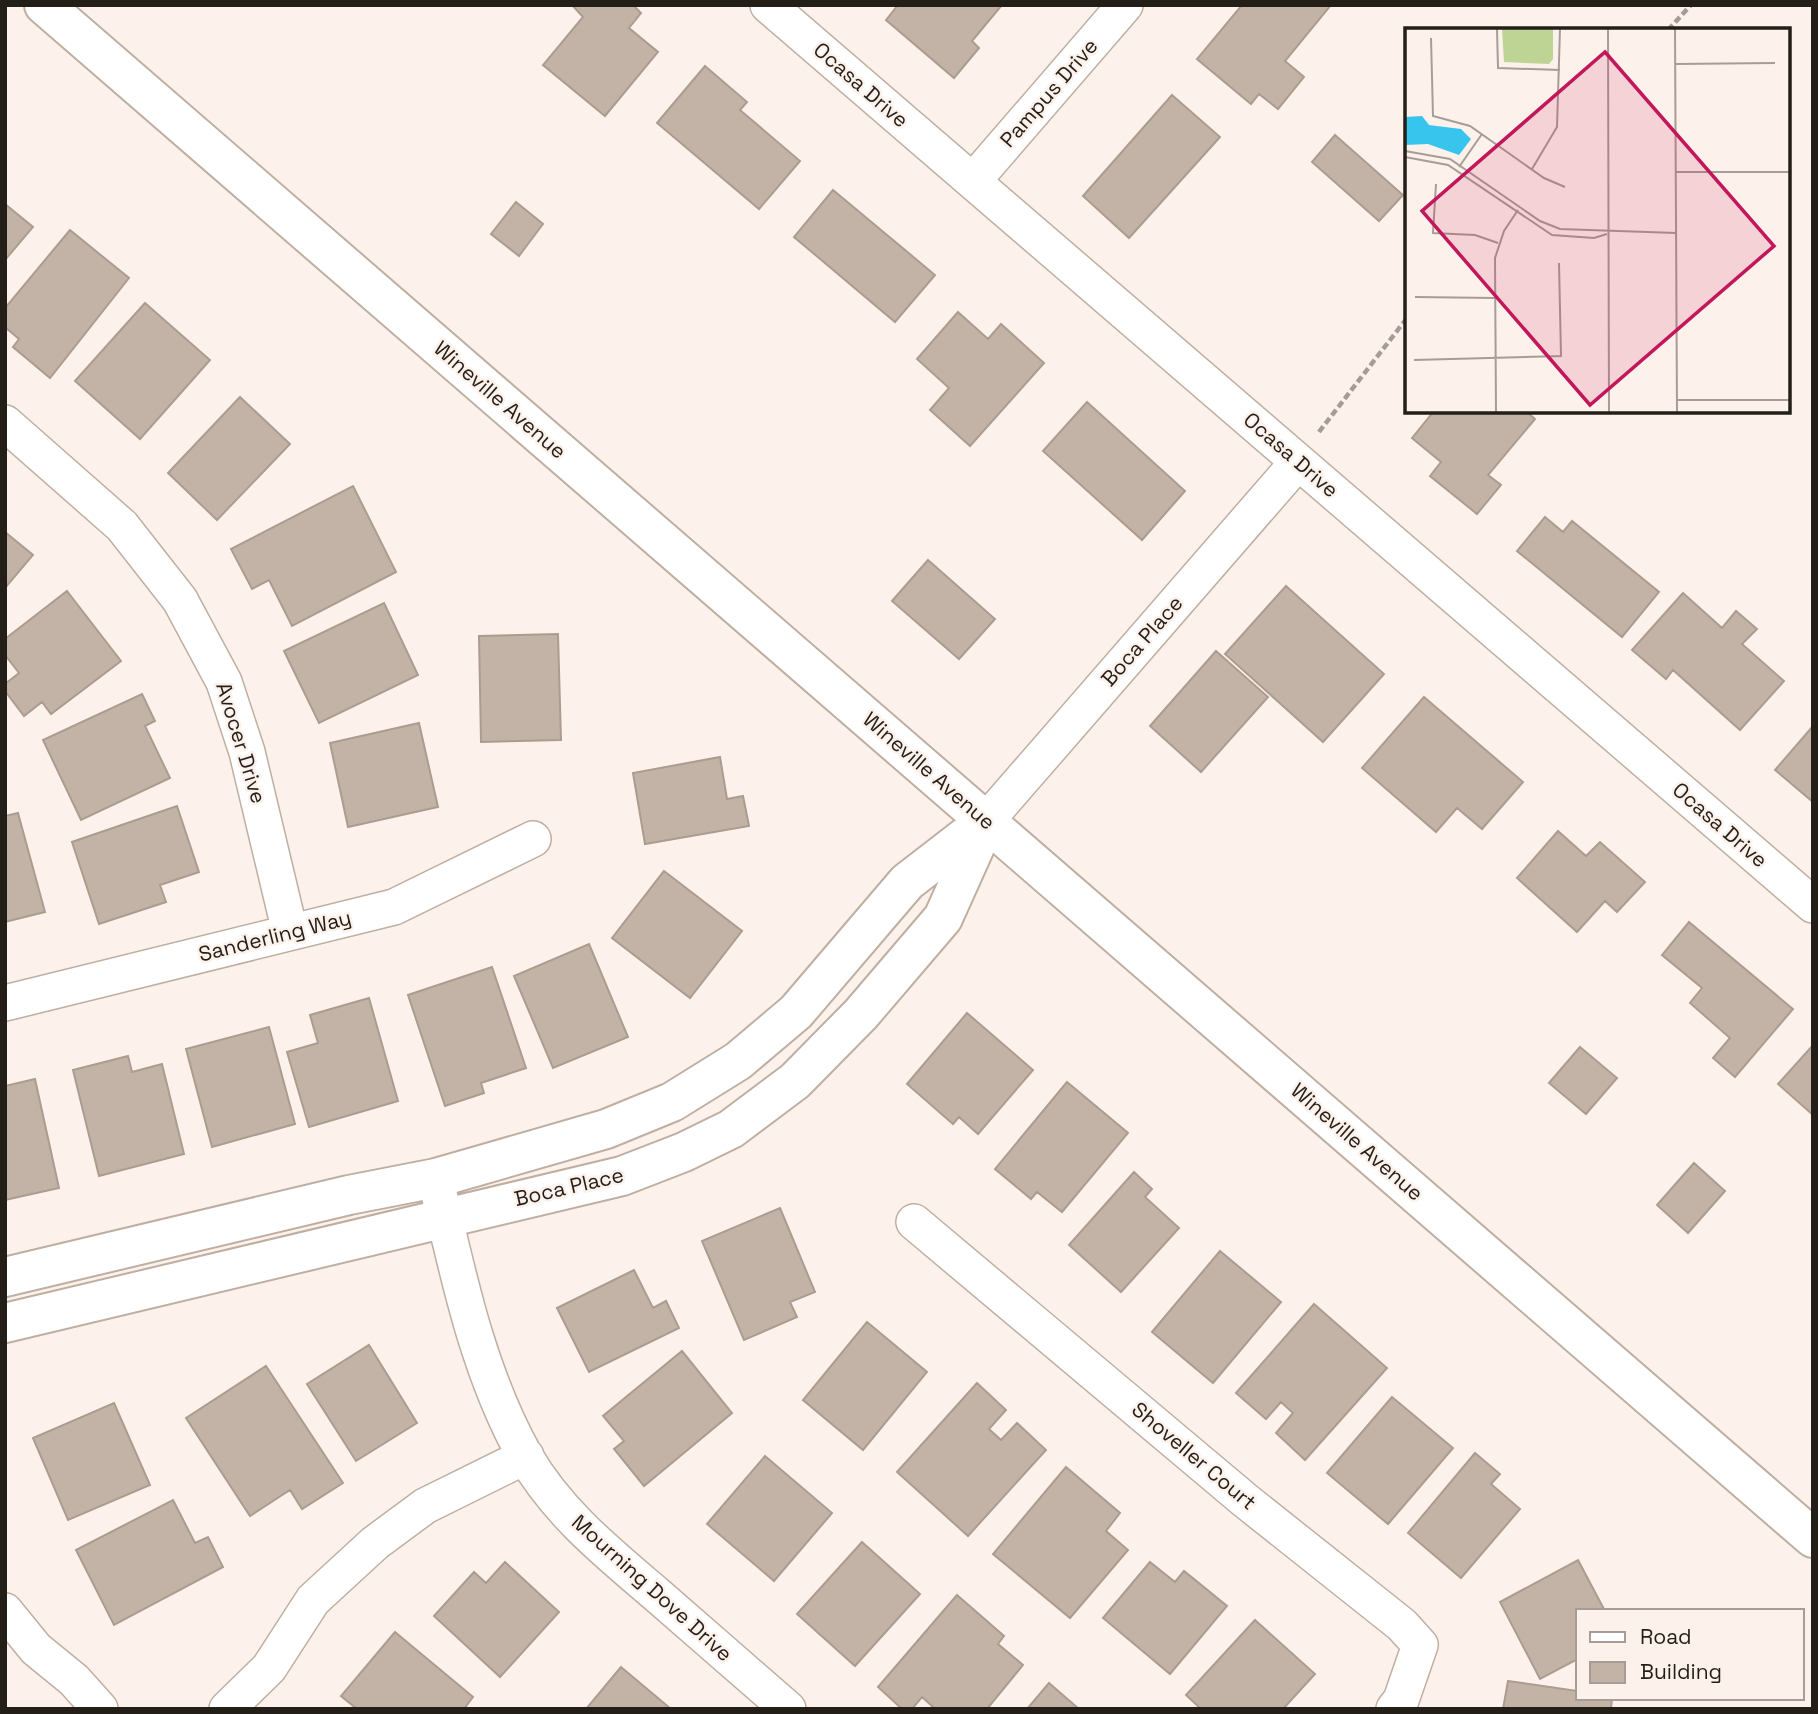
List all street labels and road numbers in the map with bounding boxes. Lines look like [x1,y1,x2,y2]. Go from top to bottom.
street label: Pampus Drive [994,33,1103,153]
street label: Ocasa Drive [808,36,914,133]
street label: Wineville Avenue [429,335,572,465]
street label: Ocasa Drive [1238,406,1344,503]
street label: Boca Place [1095,590,1188,692]
street label: Avocer Drive [210,679,273,807]
street label: Wineville Avenue [858,706,1001,836]
street label: Ocasa Drive [1667,776,1773,873]
street label: Sanderling Way [196,903,354,968]
street label: Wineville Avenue [1286,1077,1429,1207]
street label: Boca Place [512,1161,626,1212]
street label: Shoveller Court [1126,1396,1262,1516]
street label: Mourning Dove Drive [566,1508,738,1667]

